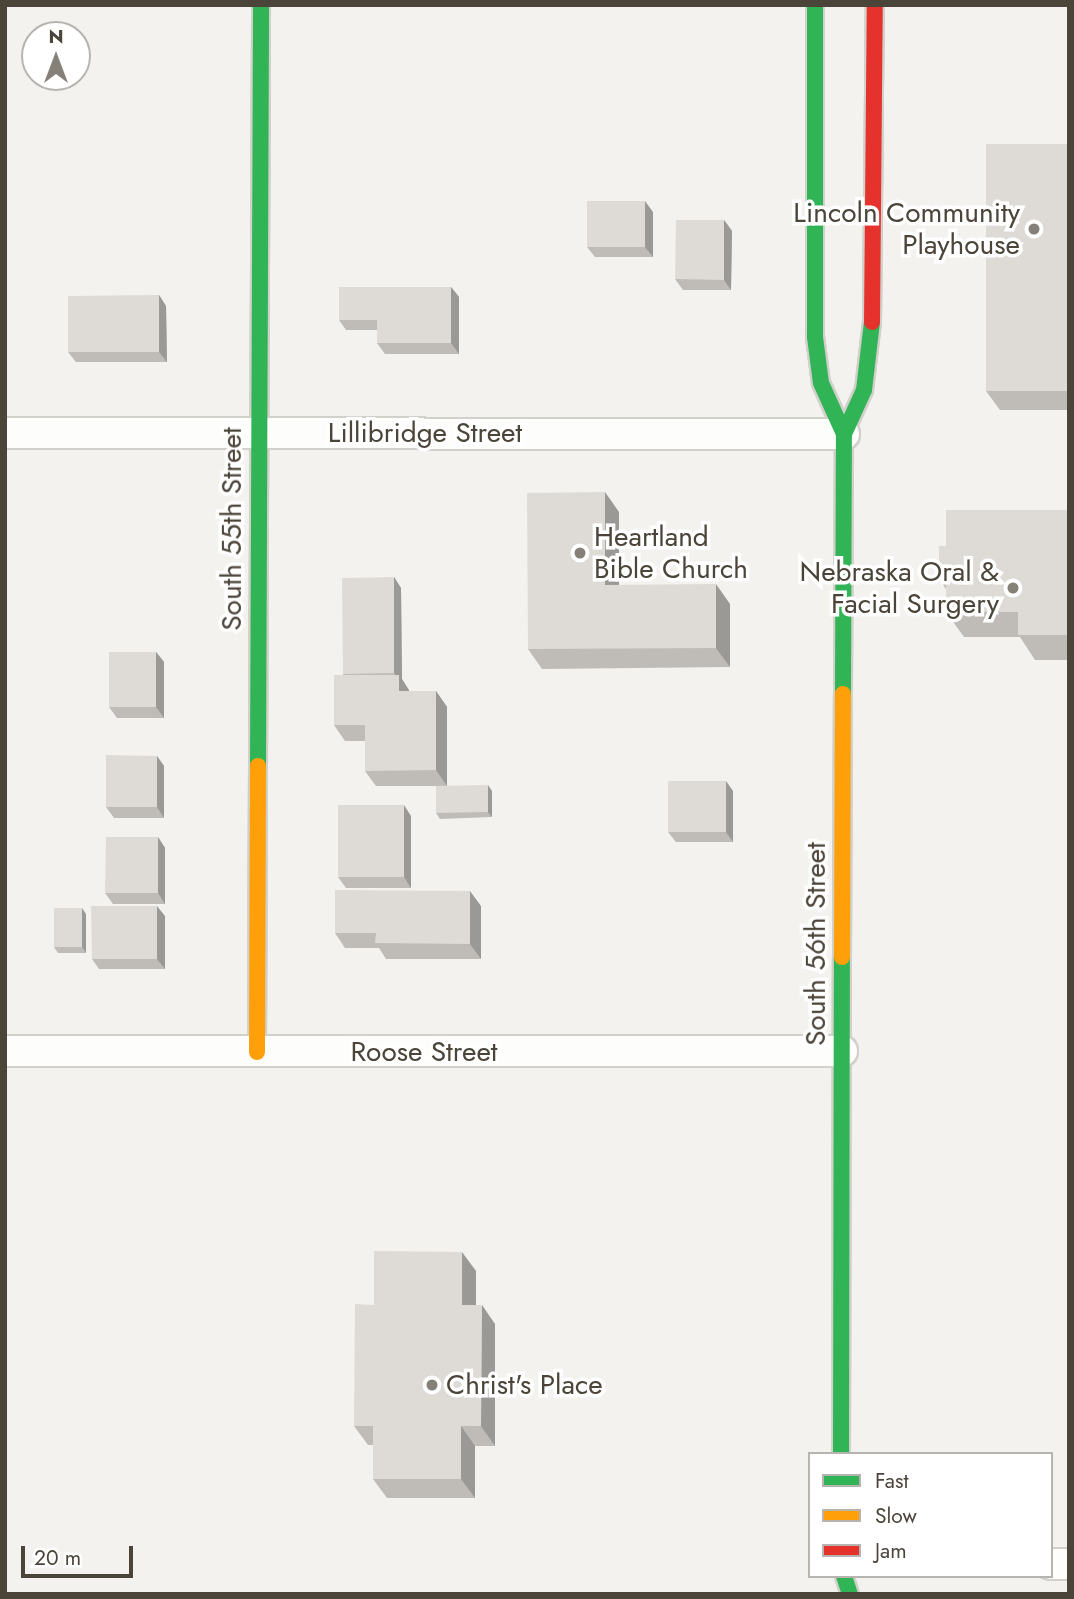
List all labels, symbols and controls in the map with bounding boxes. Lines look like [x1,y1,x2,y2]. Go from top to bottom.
north arrow [21,21,91,91]
text: N [48,23,64,50]
place label: Lincoln Community Playhouse [793,196,1020,262]
marker: Lincoln Community Playhouse [1026,221,1042,237]
street label: Lillibridge Street [328,416,522,450]
street label: South 55th Street [215,427,249,631]
place label: Heartland Bible Church [594,520,748,586]
marker: Heartland Bible Church [572,545,588,561]
place label: Nebraska Oral & Facial Surgery [799,555,999,621]
marker: Nebraska Oral & Facial Surgery [1005,580,1021,596]
street label: South 56th Street [799,842,833,1046]
street label: Roose Street [350,1035,498,1069]
place label: Christ's Place [446,1368,603,1402]
marker: Christ's Place [424,1377,440,1393]
legend [808,1452,1053,1578]
text: Fast [875,1466,908,1496]
text: Slow [875,1501,917,1531]
scale bar [24,1532,136,1576]
text: Jam [875,1536,907,1566]
text: 20 m [34,1543,81,1573]

